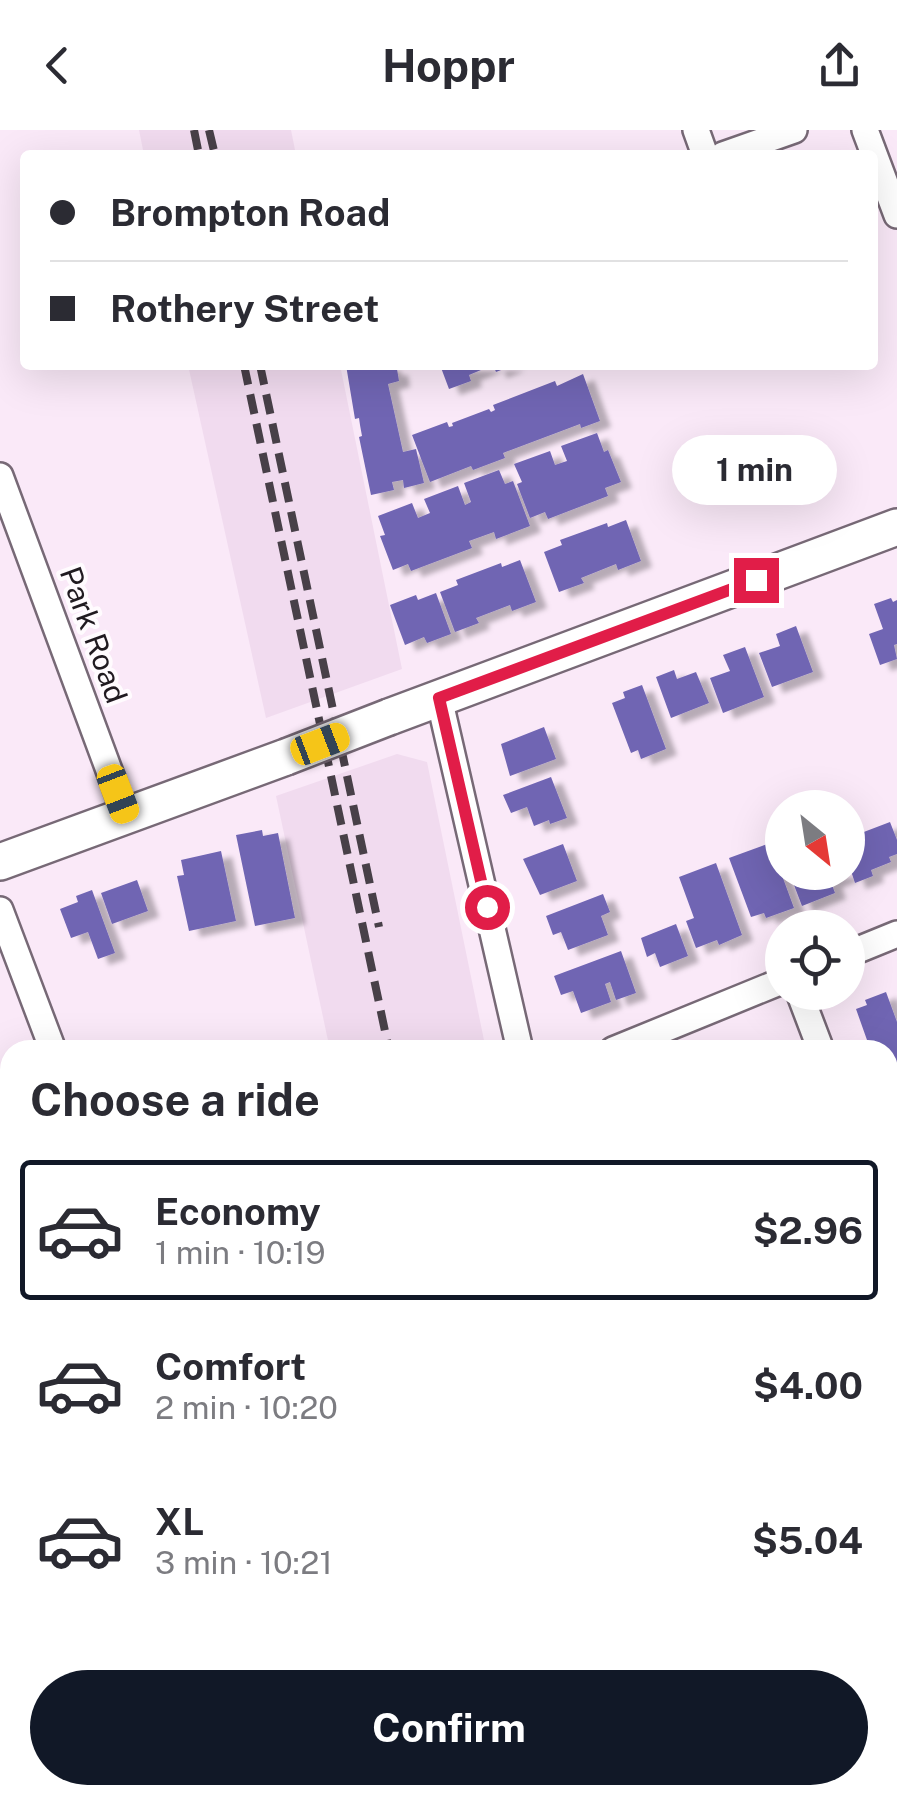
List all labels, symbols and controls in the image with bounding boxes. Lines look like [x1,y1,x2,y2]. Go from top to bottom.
icon: back [30,38,85,93]
icon: share [812,38,867,93]
text: Hoppr [382,39,515,92]
text: Brompton Road [110,190,390,235]
text: Rothery Street [110,286,379,331]
callout: 1 min [674,435,838,505]
text: 1 min [716,451,793,488]
route end [734,558,779,603]
street label: Park Road [53,562,135,708]
car [287,719,353,769]
car [93,761,143,827]
north arrow [765,790,865,890]
map controls [765,790,865,1010]
route start [465,885,510,930]
button: locate [765,910,865,1010]
text: Choose a ride [30,1073,320,1126]
icon: car [35,1185,125,1275]
text: Economy [155,1189,321,1234]
text: $2.96 [753,1208,863,1253]
text: 1 min · 10:19 [155,1234,326,1271]
icon: car [35,1340,125,1430]
text: Comfort [155,1344,306,1389]
text: $4.00 [753,1363,863,1408]
text: 2 min · 10:20 [155,1389,338,1426]
icon: car [35,1495,125,1585]
text: XL [155,1499,204,1544]
text: $5.04 [752,1518,863,1563]
text: 3 min · 10:21 [155,1544,332,1581]
button: Confirm [30,1670,868,1785]

